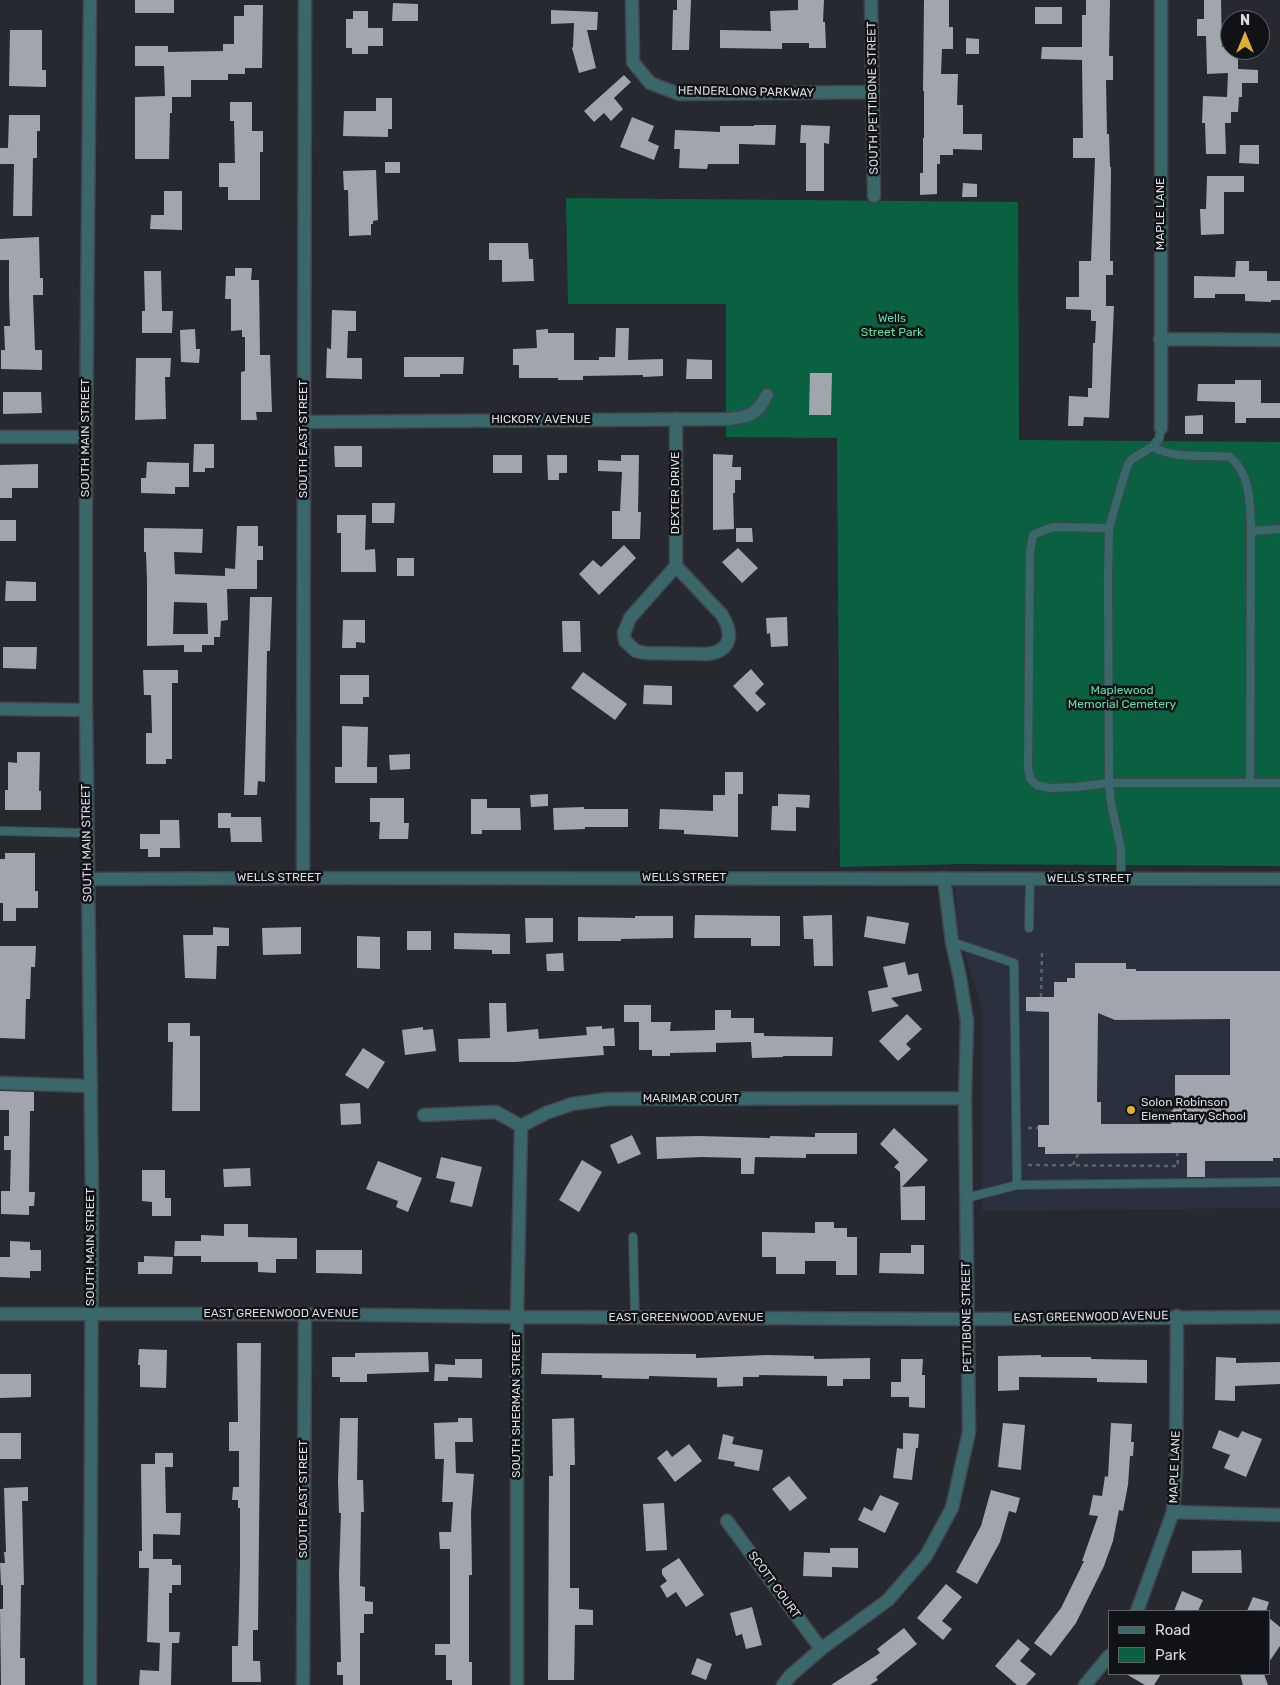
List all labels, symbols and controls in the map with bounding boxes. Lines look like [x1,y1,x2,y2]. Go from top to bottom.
north arrow [1220,10,1270,60]
text: N [1240,12,1250,29]
street label: SOUTH PETTIBONE STREET [864,21,882,175]
street label: HENDERLONG PARKWAY [678,84,814,100]
street label: MAPLE LANE [1154,178,1168,250]
park label: Wells Street Park [861,312,923,340]
street label: SOUTH MAIN STREET [79,379,93,497]
street label: SOUTH EAST STREET [297,380,311,498]
street label: HICKORY AVENUE [491,413,591,427]
street label: DEXTER DRIVE [669,452,683,534]
park label: Maplewood Memorial Cemetery [1068,684,1176,712]
street label: SOUTH MAIN STREET [79,784,95,902]
street label: WELLS STREET [237,871,321,885]
street label: WELLS STREET [642,871,726,885]
street label: WELLS STREET [1047,872,1131,886]
street label: MARIMAR COURT [643,1092,739,1106]
place label: Solon Robinson Elementary School [1141,1096,1246,1124]
marker: Solon Robinson Elementary School [1125,1104,1137,1116]
street label: SOUTH MAIN STREET [84,1188,98,1306]
street label: PETTIBONE STREET [959,1262,975,1372]
street label: EAST GREENWOOD AVENUE [204,1307,358,1321]
street label: EAST GREENWOOD AVENUE [1013,1308,1169,1326]
street label: EAST GREENWOOD AVENUE [609,1311,763,1325]
street label: SOUTH SHERMAN STREET [510,1332,524,1478]
street label: MAPLE LANE [1167,1430,1183,1504]
street label: SOUTH EAST STREET [297,1440,311,1558]
street label: SCOTT COURT [745,1549,803,1621]
legend [1108,1610,1270,1675]
text: Road [1155,1621,1191,1639]
text: Park [1155,1646,1186,1664]

